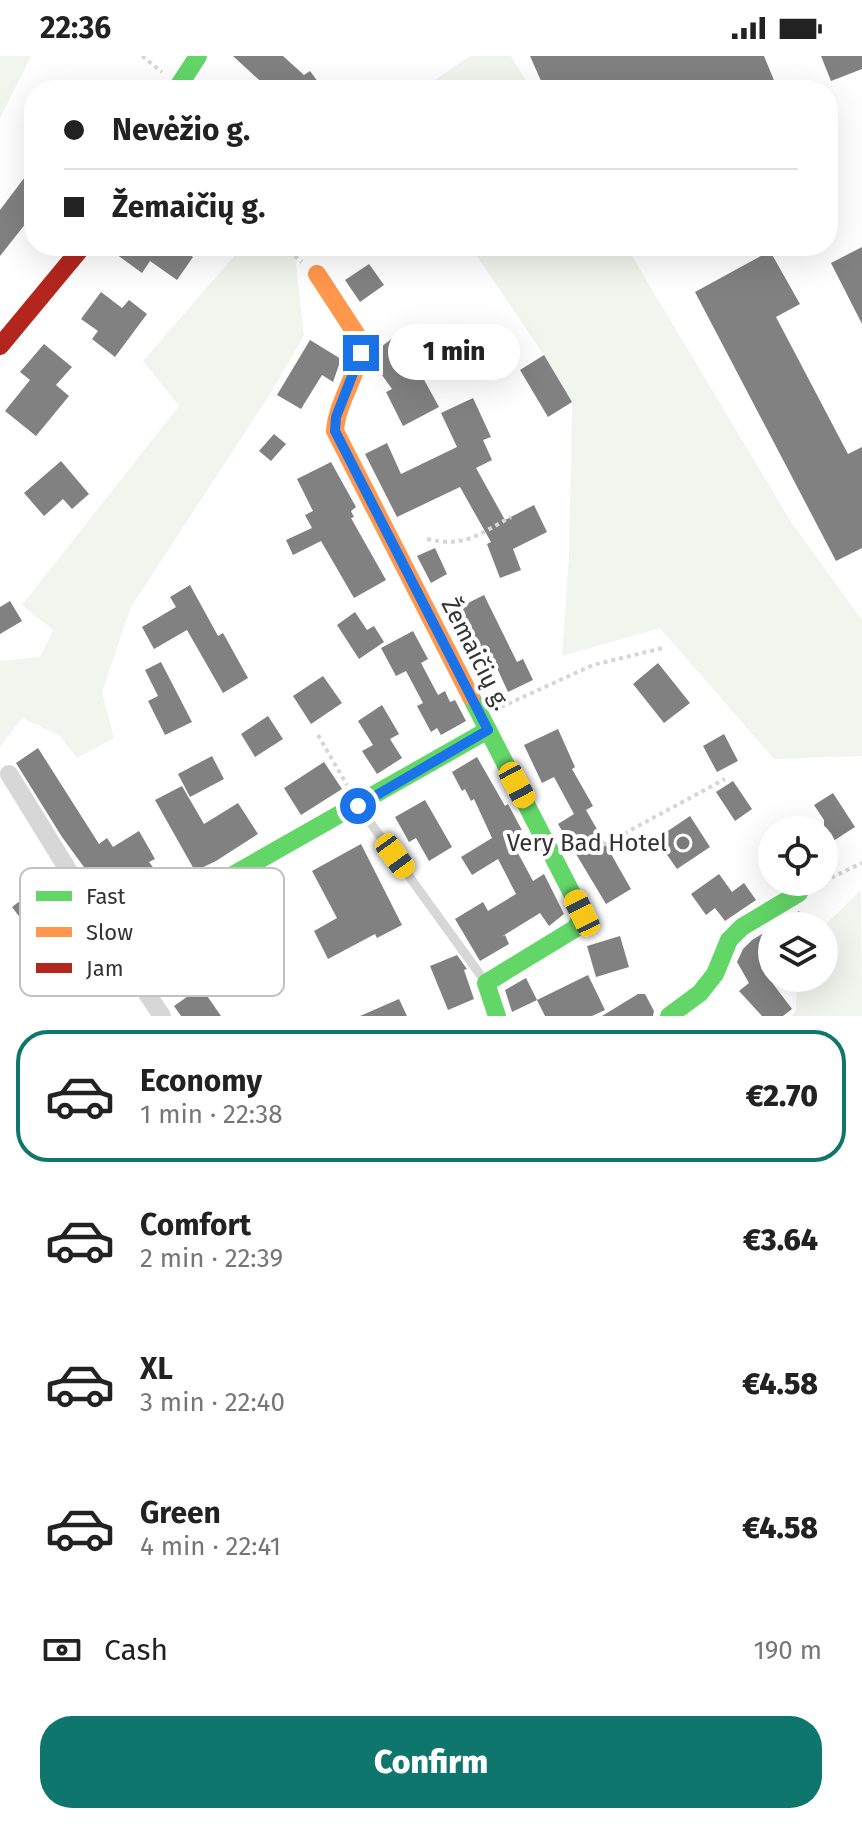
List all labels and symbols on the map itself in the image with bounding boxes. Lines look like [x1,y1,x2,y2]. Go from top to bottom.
callout: 1 min [389,325,521,381]
route end [343,335,379,371]
street label: Žemaičių g. [436,593,516,715]
car [495,758,539,812]
route start [340,788,376,824]
place label: Very Bad Hotel [507,829,667,857]
car [371,830,419,882]
marker: Very Bad Hotel [674,834,692,852]
legend [20,868,284,996]
text: Fast [86,883,126,910]
car [561,886,603,940]
text: Slow [86,919,133,946]
text: Jam [86,955,124,982]

